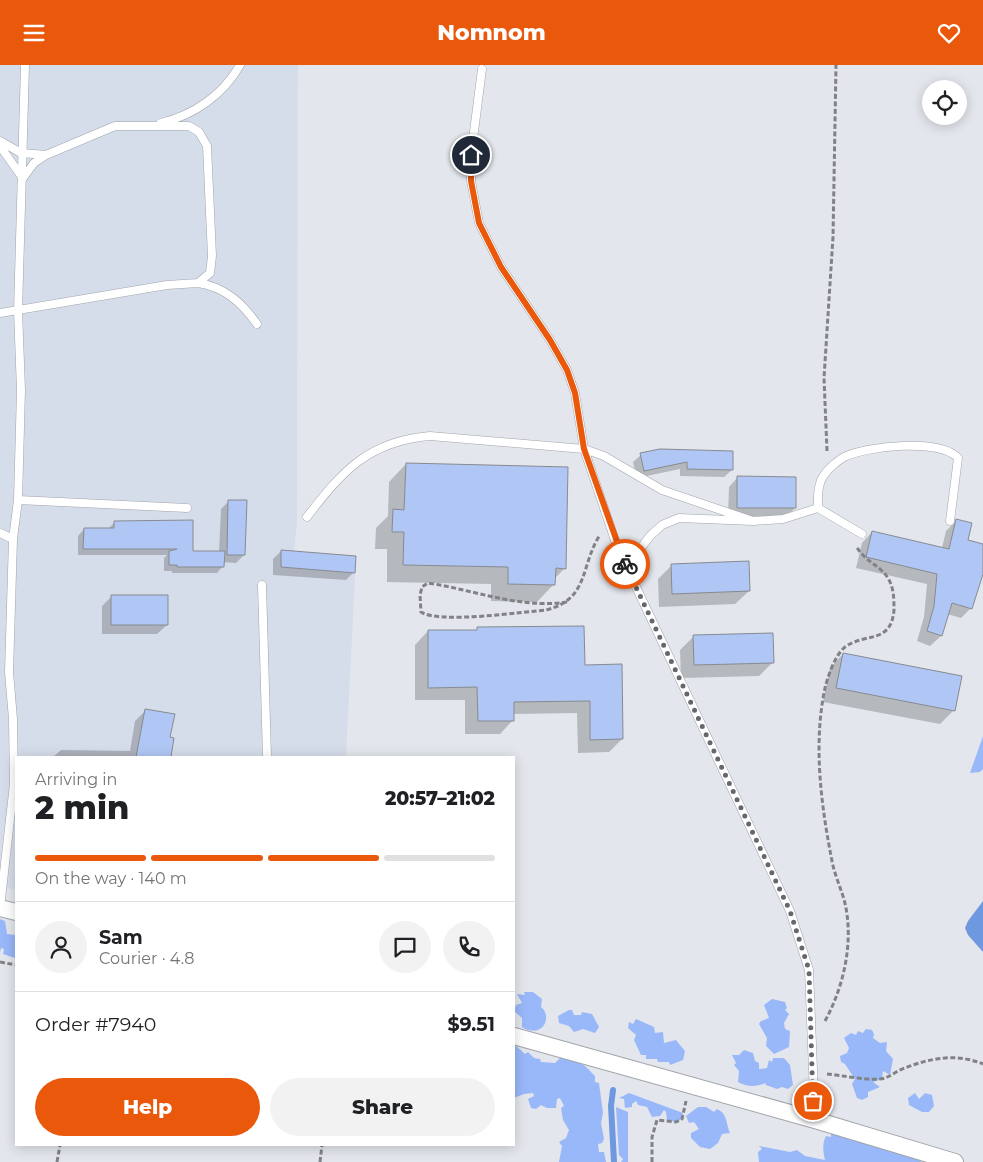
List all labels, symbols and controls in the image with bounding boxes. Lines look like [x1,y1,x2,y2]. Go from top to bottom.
icon: menu [20,19,48,47]
text: Nomnom [437,19,546,46]
icon: heart [935,19,963,47]
map controls [922,80,967,125]
button: locate [922,80,967,125]
pin [450,134,492,176]
icon: home [457,141,485,169]
courier [600,539,650,589]
icon: bike [611,550,639,578]
text: Arriving in [35,770,117,789]
text: 20:57–21:02 [385,787,495,810]
text: 2 min [35,788,129,827]
text: On the way · 140 m [35,869,187,888]
button: person [35,921,87,973]
button: chat [379,921,431,973]
button: phone [443,921,495,973]
text: Sam [99,926,143,949]
text: Courier · 4.8 [99,949,195,968]
text: Order #7940 [35,1013,156,1036]
text: $9.51 [447,1013,495,1036]
button: Help [35,1078,260,1136]
button: Share [270,1078,495,1136]
pin [792,1080,834,1122]
icon: bag [799,1087,827,1115]

